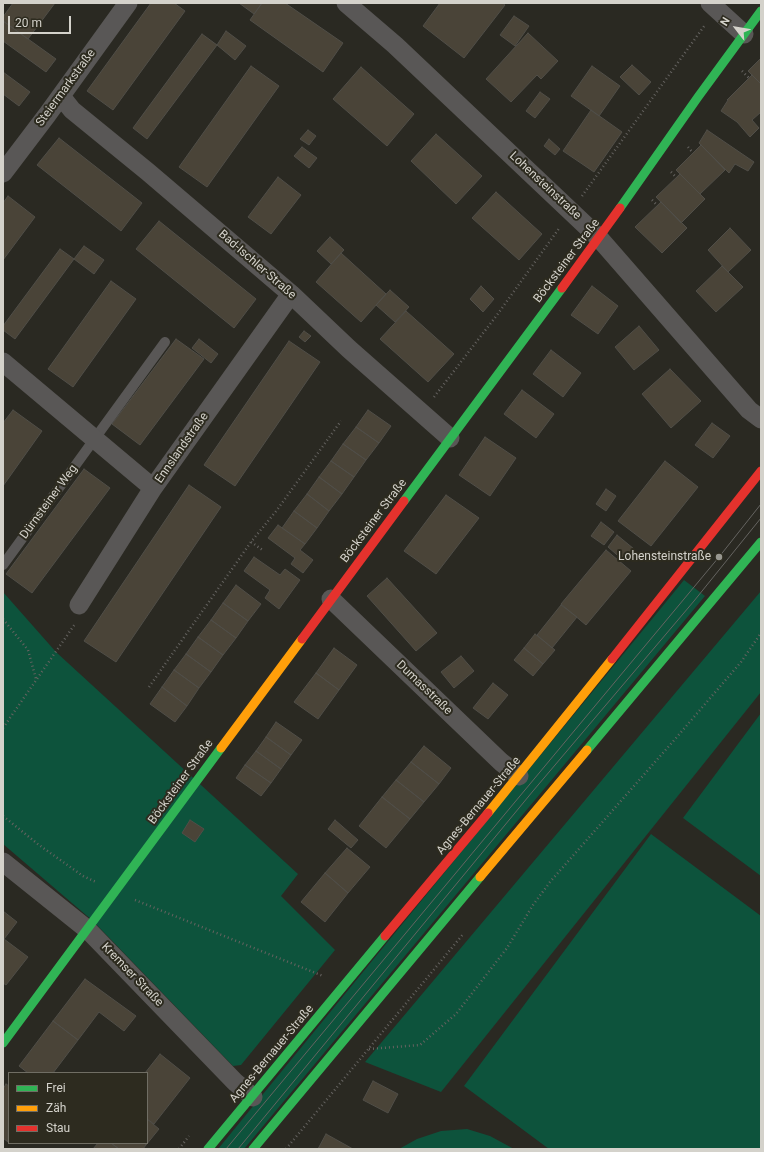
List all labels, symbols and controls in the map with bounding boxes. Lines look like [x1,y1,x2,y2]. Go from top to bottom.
scale bar [10,8,73,34]
north arrow [716,8,756,48]
text: N [718,15,733,28]
text: 20 m [15,16,42,30]
street label: Steiermarkstraße [33,47,99,129]
street label: Lohensteinstraße [506,149,584,223]
street label: Böcksteiner Straße [531,216,603,306]
street label: Bad-Ischler-Straße [215,227,299,303]
street label: Ennslandstraße [152,410,212,486]
street label: Dürnsteiner Weg [17,462,81,542]
street label: Böcksteiner Straße [338,476,410,566]
place label: Lohensteinstraße [618,550,711,564]
marker: Lohensteinstraße [714,552,724,562]
street label: Dumasstraße [393,658,455,718]
street label: Böcksteiner Straße [145,737,217,827]
street label: Agnes-Bernauer-Straße [434,754,524,858]
street label: Kremser Straße [98,940,166,1010]
street label: Agnes-Bernauer-Straße [227,1002,317,1106]
legend [8,1072,148,1144]
text: Frei [46,1081,66,1095]
text: Zäh [46,1101,66,1115]
text: Stau [46,1121,70,1135]

